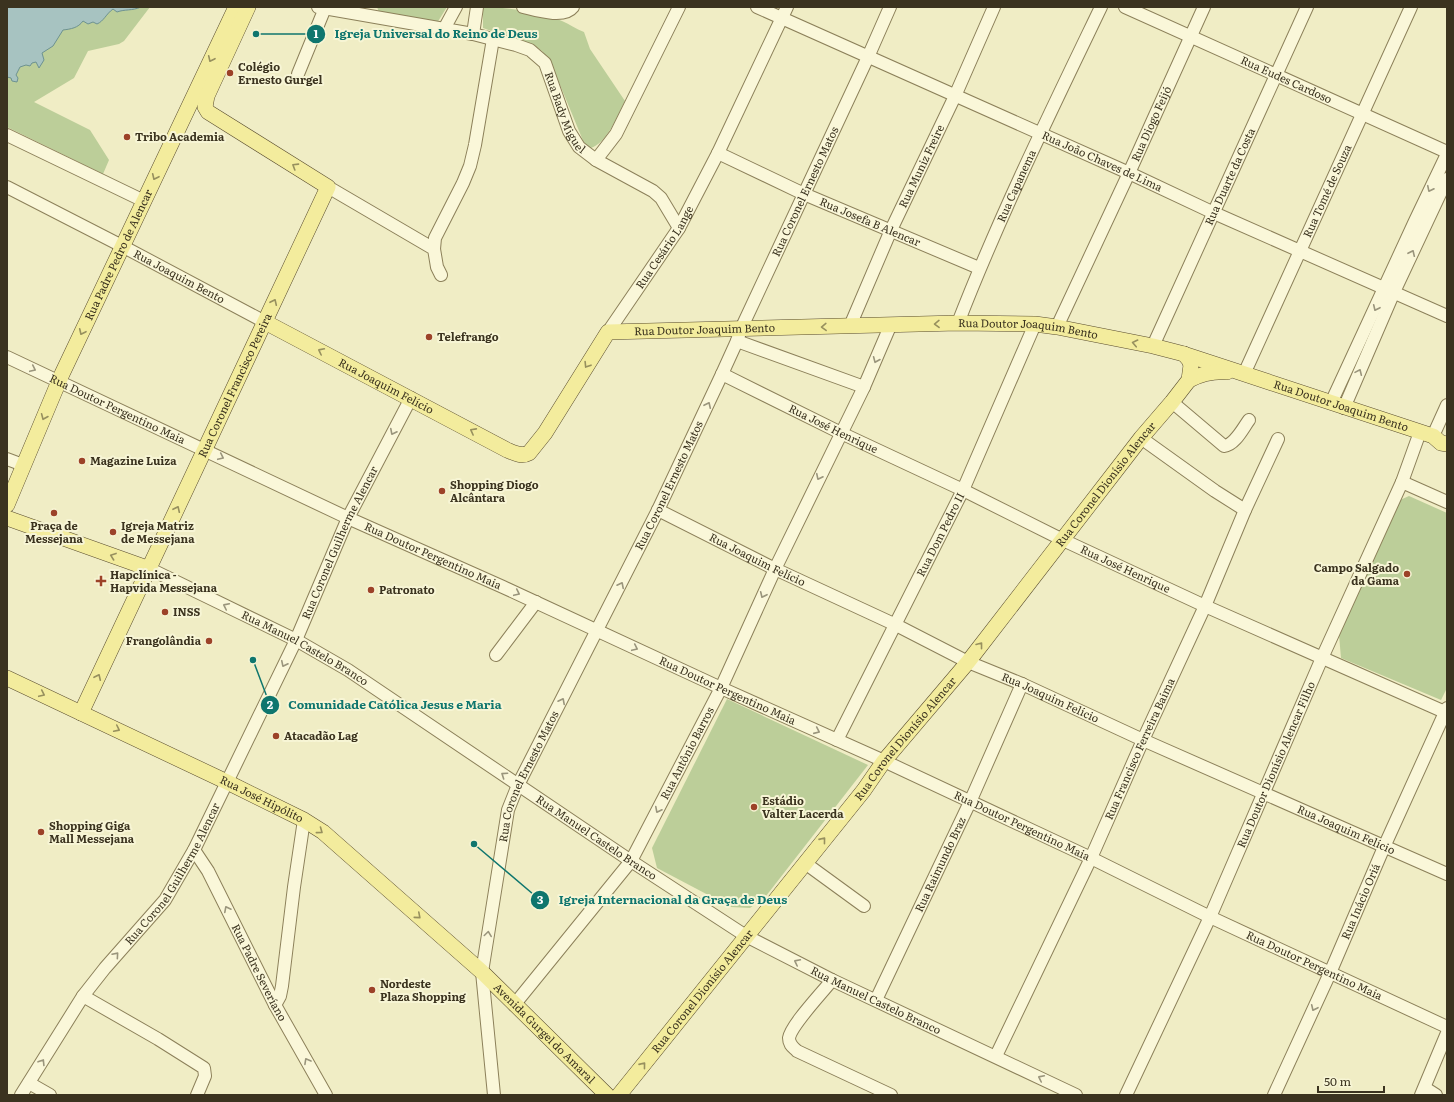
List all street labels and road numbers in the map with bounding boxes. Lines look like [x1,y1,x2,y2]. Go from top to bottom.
street label: Rua Eudes Cardoso [1239,51,1335,106]
street label: Rua Bady Miguel [542,69,590,157]
street label: Rua Diogo Feijó [1126,83,1174,164]
street label: Rua Muniz Freire [894,121,947,210]
street label: Rua Coronel Ernesto Matos [767,124,841,259]
street label: Rua Duarte da Costa [1200,125,1258,228]
street label: Rua João Chaves de Lima [1040,126,1165,195]
street label: Rua Tomé de Souza [1298,141,1354,240]
street label: Rua Capanema [992,147,1039,224]
street label: Rua Padre Pedro de Alencar [80,186,156,322]
street label: Rua Josefa B Alencar [818,193,924,250]
street label: Rua Cesário Lange [631,202,696,291]
street label: Rua Joaquim Bento [131,245,228,306]
street label: Rua Coronel Francisco Pereira [193,310,275,460]
street label: Rua Doutor Joaquim Bento [958,314,1100,342]
street label: Rua Doutor Joaquim Bento [634,319,775,338]
street label: Rua Joaquim Felício [336,353,437,417]
street label: Rua Doutor Pergentino Maia [47,369,188,447]
street label: Rua Doutor Joaquim Bento [1272,375,1411,434]
street label: Rua José Henrique [786,399,881,456]
street label: Rua Coronel Dionísio Alencar [1051,417,1159,550]
street label: Rua Coronel Ernesto Matos [630,418,706,552]
street label: Rua Coronel Guilherme Alencar [297,462,381,621]
street label: Rua Dom Pedro II [912,489,967,579]
street label: Rua Doutor Pergentino Maia [362,517,504,592]
street label: Rua Joaquim Felício [707,528,808,589]
street label: Rua José Henrique [1078,540,1174,596]
street label: Rua Manuel Castelo Branco [239,606,372,689]
street label: Rua Doutor Pergentino Maia [657,652,799,728]
street label: Rua Joaquim Felício [1000,668,1102,726]
street label: Rua Coronel Dionísio Alencar [850,672,960,803]
street label: Rua Francisco Ferreira Baima [1100,675,1178,822]
street label: Rua Doutor Dionísio Alencar Filho [1232,678,1318,850]
street label: Rua Antônio Barros [655,704,717,802]
street label: Rua Coronel Ernesto Matos [494,708,562,843]
street label: Rua José Hipólito [218,771,307,826]
street label: Rua Doutor Pergentino Maia [952,786,1093,864]
street label: Rua Manuel Castelo Branco [533,790,661,883]
street label: Rua Coronel Guilherme Alencar [120,799,223,948]
street label: Rua Joaquim Felício [1295,800,1398,857]
street label: Rua Raimundo Braz [910,813,969,914]
street label: Rua Inácio Oriá [1336,861,1383,942]
street label: Rua Padre Severíano [229,921,291,1024]
street label: Rua Coronel Dionísio Alencar [647,925,757,1056]
street label: Rua Doutor Pergentino Maia [1244,926,1385,1003]
street label: Rua Manuel Castelo Branco [808,962,944,1037]
street label: Avenida Gurgel do Amaral [491,979,600,1087]

